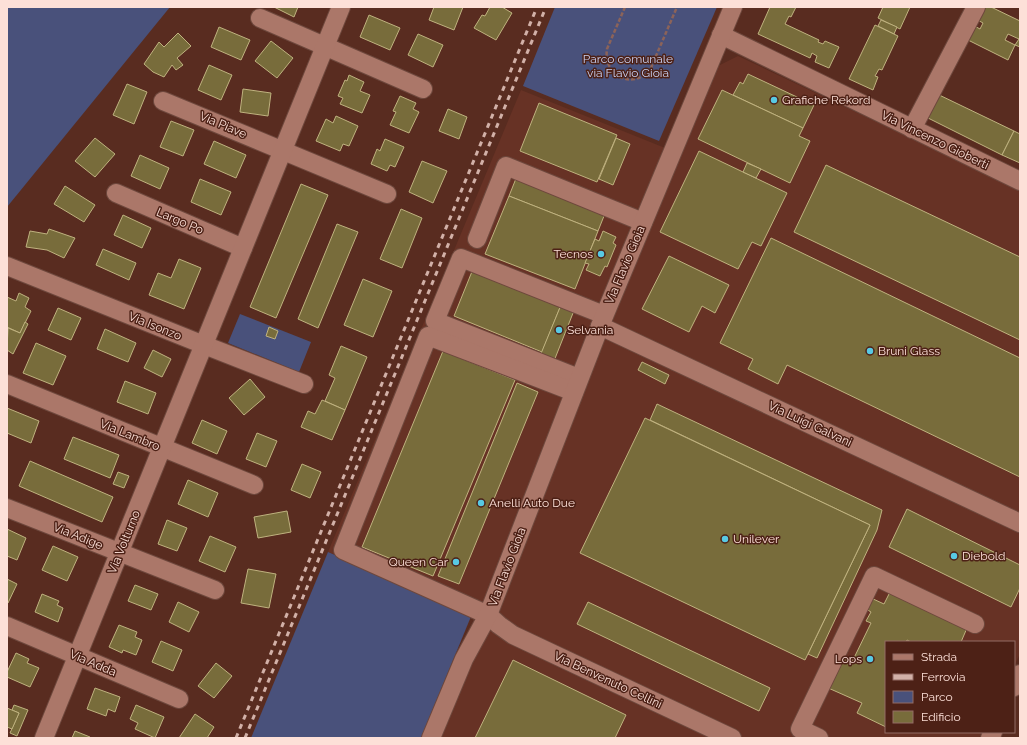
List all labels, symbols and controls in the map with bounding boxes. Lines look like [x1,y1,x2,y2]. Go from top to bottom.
park label: Parco comunale via Flavio Gioia [583,52,673,80]
place label: Grafiche Rekord [782,93,870,107]
marker: Grafiche Rekord [769,95,779,105]
street label: Via Vincenzo Gioberti [879,108,991,172]
street label: Via Piave [197,109,249,141]
street label: Largo Po [154,205,206,237]
street label: Via Flavio Gioia [602,224,648,306]
place label: Tecnos [553,247,593,261]
marker: Tecnos [596,249,606,259]
street label: Via Isonzo [126,309,184,343]
place label: Selvania [567,323,613,337]
marker: Selvania [554,325,564,335]
place label: Bruni Glass [878,344,940,358]
marker: Bruni Glass [865,346,875,356]
street label: Via Luigi Galvani [766,398,854,450]
street label: Via Lambro [98,417,162,453]
place label: Anelli Auto Due [489,496,575,510]
marker: Anelli Auto Due [476,498,486,508]
street label: Via Volturno [105,508,143,576]
street label: Via Adige [51,520,105,552]
street label: Via Flavio Gioia [485,525,529,609]
place label: Unilever [733,532,780,546]
marker: Unilever [720,534,730,544]
place label: Diebold [962,549,1006,563]
marker: Diebold [949,551,959,561]
place label: Queen Car [389,555,449,569]
marker: Queen Car [451,557,461,567]
legend [885,641,1015,733]
street label: Via Adda [68,647,118,679]
street label: Via Benvenuto Cellini [552,649,664,711]
text: Strada [921,650,957,664]
place label: Lops [835,652,862,666]
marker: Lops [865,654,875,664]
text: Ferrovia [921,670,965,684]
text: Parco [921,690,953,704]
text: Edificio [921,710,961,724]

